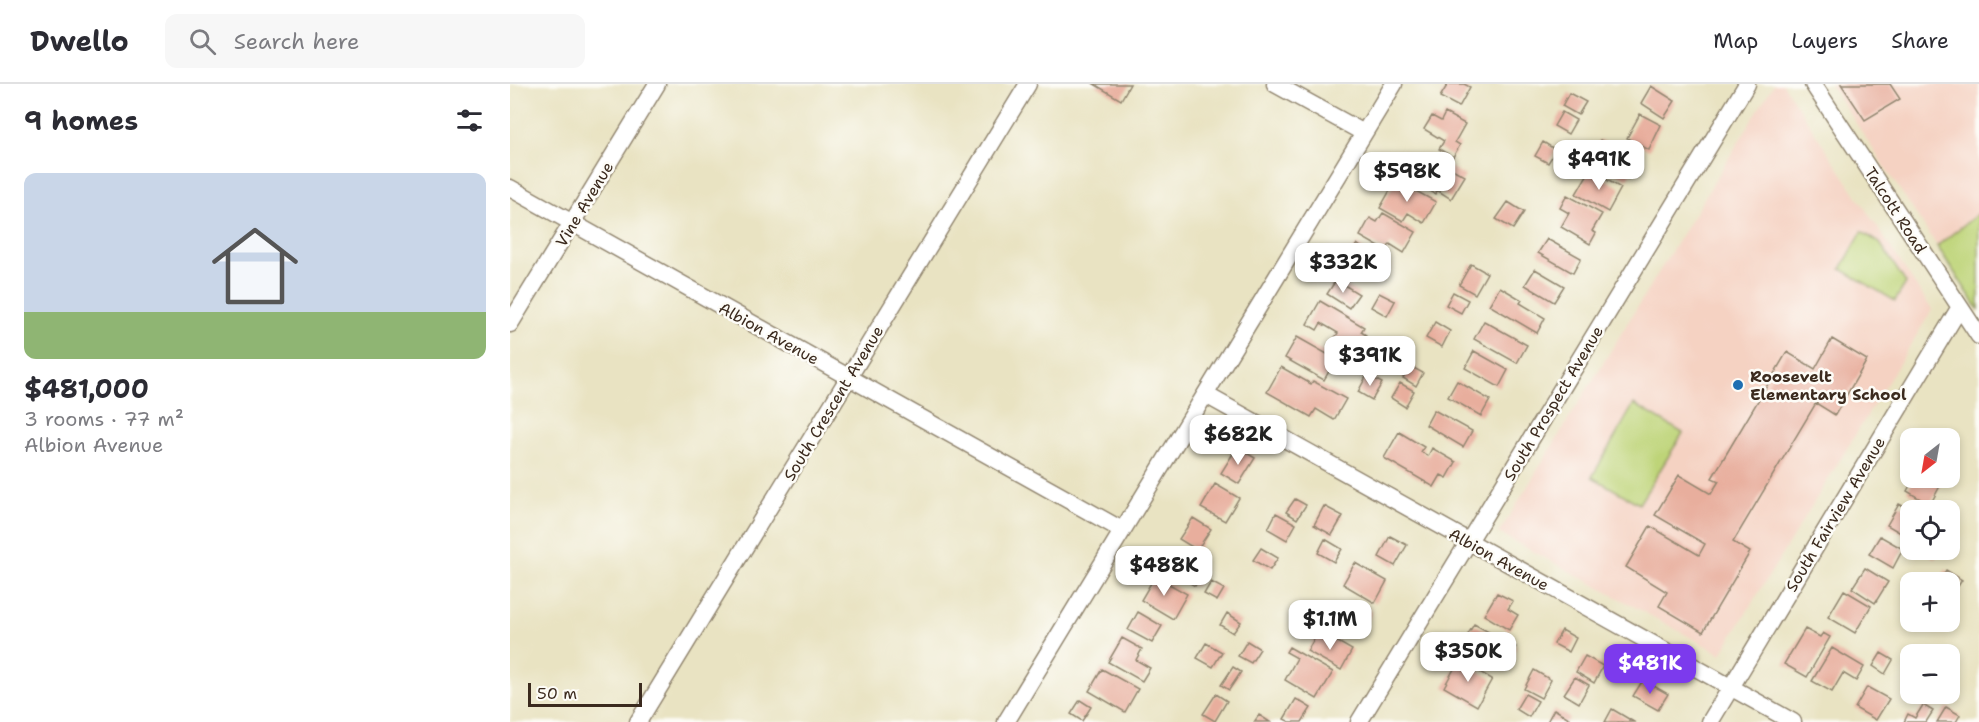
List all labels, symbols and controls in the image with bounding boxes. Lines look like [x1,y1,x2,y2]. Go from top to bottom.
search box [165,14,585,68]
text: Dwello [30,22,129,60]
icon: search [186,25,219,58]
text: Search here [234,27,360,56]
text: Map [1713,27,1758,55]
text: Layers [1791,27,1858,55]
text: Share [1891,27,1949,55]
text: 9 homes [24,103,138,138]
icon: filters [453,104,486,137]
pin: $491K [1557,140,1641,191]
text: $491K [1567,146,1631,172]
pin: $598K [1365,152,1449,203]
street label: Vine Avenue [551,158,618,251]
text: $598K [1373,158,1441,184]
street label: Talcott Road [1860,163,1931,258]
icon: home [201,212,309,320]
pin: $332K [1301,243,1385,294]
text: $332K [1309,249,1377,275]
street label: Albion Avenue [715,297,823,370]
street label: South Crescent Avenue [779,322,888,485]
street label: South Prospect Avenue [1499,322,1608,485]
pin: $391K [1328,336,1412,387]
text: $391K [1338,342,1402,368]
place label: Roosevelt Elementary School [1750,366,1907,405]
text: $481,000 [24,371,149,406]
marker: Roosevelt Elementary School [1731,378,1745,392]
text: 3 rooms · 77 m² [24,406,184,432]
pin: $682K [1196,415,1280,466]
text: $682K [1204,421,1272,447]
north arrow [1900,428,1960,488]
map controls [1900,428,1960,704]
text: Albion Avenue [24,432,163,458]
street label: South Fairview Avenue [1781,433,1890,595]
button: locate [1900,500,1960,560]
street label: Albion Avenue [1445,523,1553,596]
pin: $488K [1122,546,1206,597]
text: $488K [1129,552,1199,578]
button: + [1900,572,1960,632]
pin: $1.1M [1288,600,1372,651]
text: $1.1M [1303,606,1357,632]
pin: $350K [1426,632,1510,683]
text: $350K [1434,638,1502,664]
pin: $481K [1608,644,1692,695]
button: − [1900,644,1960,704]
text: $481K [1618,650,1682,676]
scale bar [528,680,642,708]
text: 50 m [537,683,577,704]

